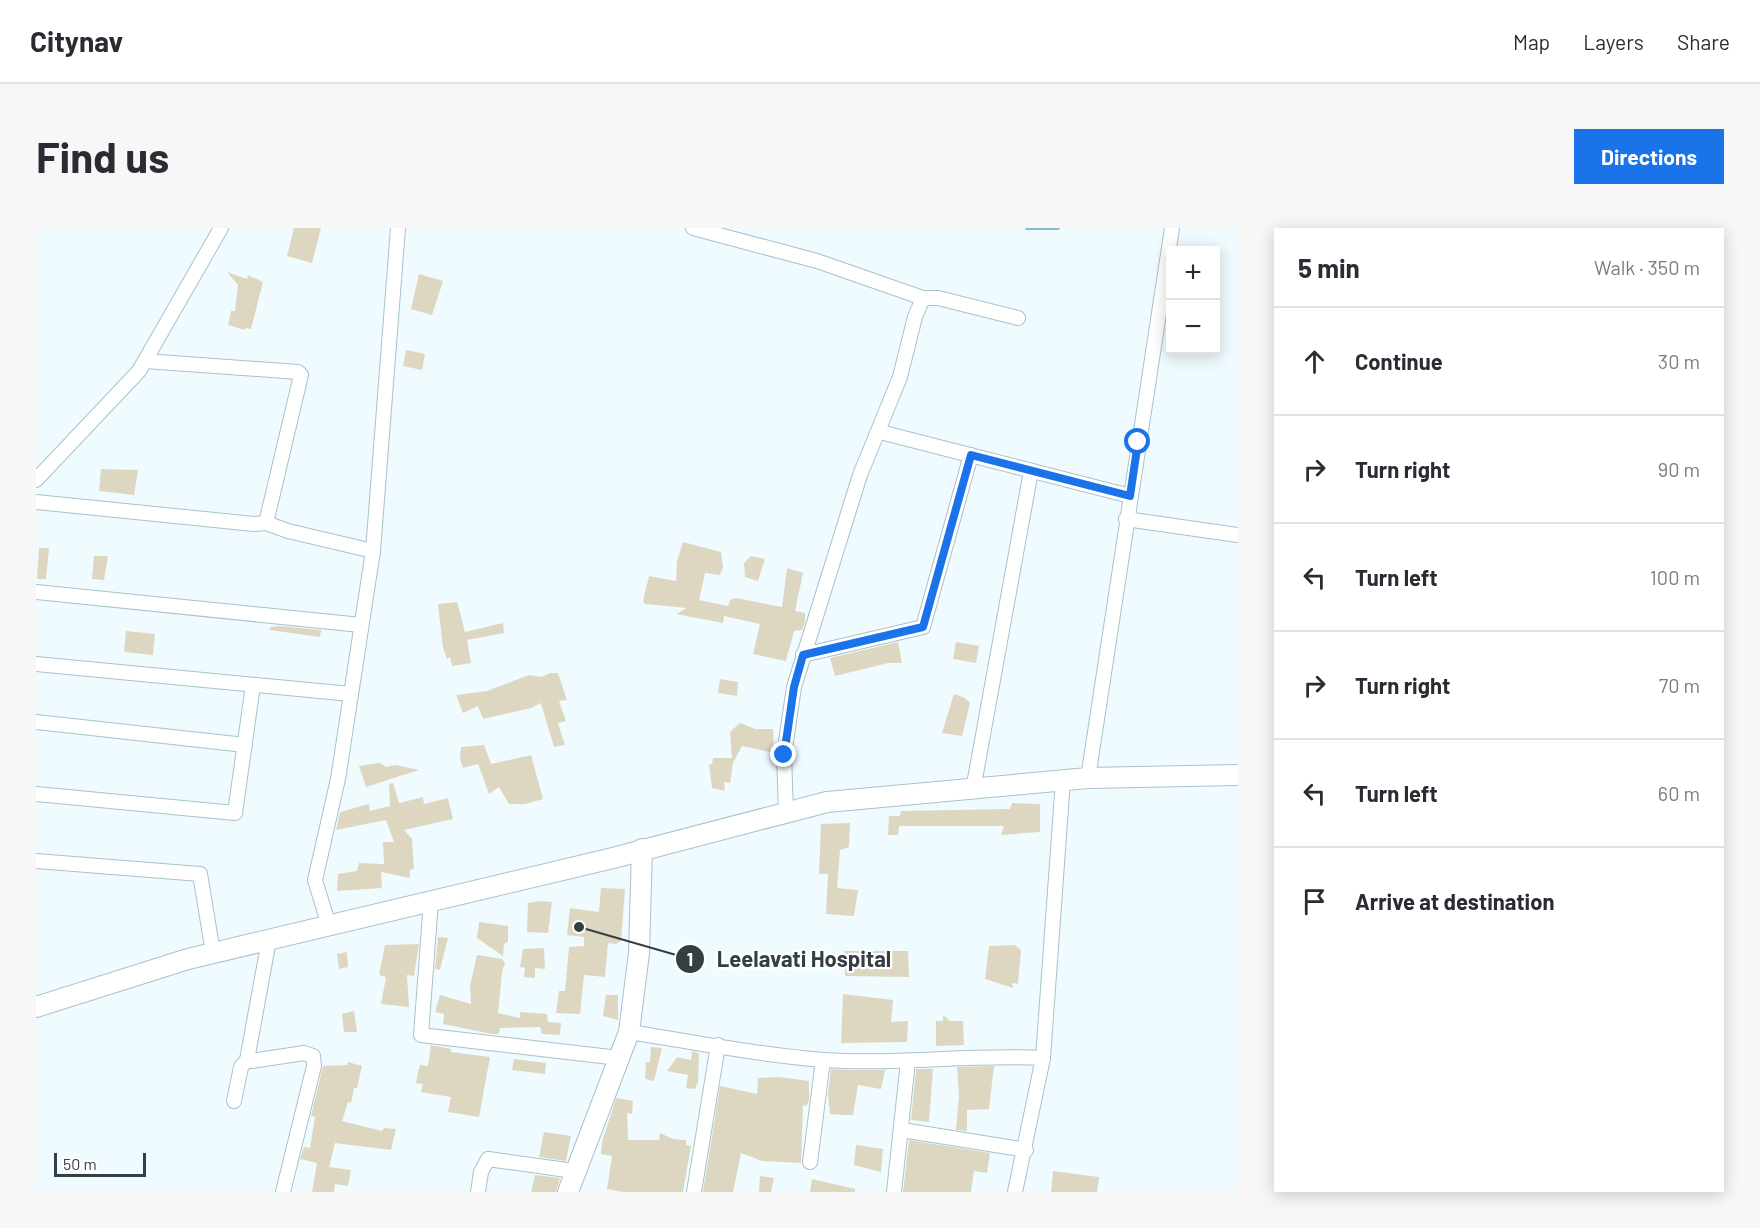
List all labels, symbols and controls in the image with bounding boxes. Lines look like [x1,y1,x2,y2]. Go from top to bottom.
text: Citynav [30,24,123,58]
text: Map [1513,29,1550,54]
text: Layers [1583,29,1644,54]
text: Share [1677,29,1730,54]
button: Directions [1574,129,1724,184]
text: Find us [36,131,169,181]
map controls [1166,246,1220,354]
button: + [1166,246,1220,300]
text: 5 min [1298,252,1360,283]
text: Walk · 350 m [1594,255,1700,279]
button: − [1166,300,1220,354]
icon: ahead [1298,345,1331,378]
text: Continue [1355,348,1443,374]
text: 30 m [1658,349,1700,373]
route start [1124,428,1150,454]
icon: right [1298,453,1331,486]
text: Turn right [1355,456,1450,482]
text: 90 m [1658,457,1700,481]
icon: left [1298,561,1331,594]
text: Turn left [1355,564,1438,590]
text: 100 m [1650,565,1700,589]
icon: right [1298,669,1331,702]
text: Turn right [1355,672,1450,698]
text: 70 m [1659,673,1700,697]
route end [770,741,796,767]
icon: left [1298,777,1331,810]
text: Turn left [1355,780,1438,806]
text: 60 m [1658,781,1700,805]
icon: arrive [1298,885,1331,918]
text: Arrive at destination [1355,888,1554,914]
callout: Leelavati Hospital [675,939,903,979]
text: Leelavati Hospital [717,945,891,971]
text: 1 [687,948,693,970]
scale bar [54,1150,146,1178]
text: 50 m [63,1154,97,1173]

